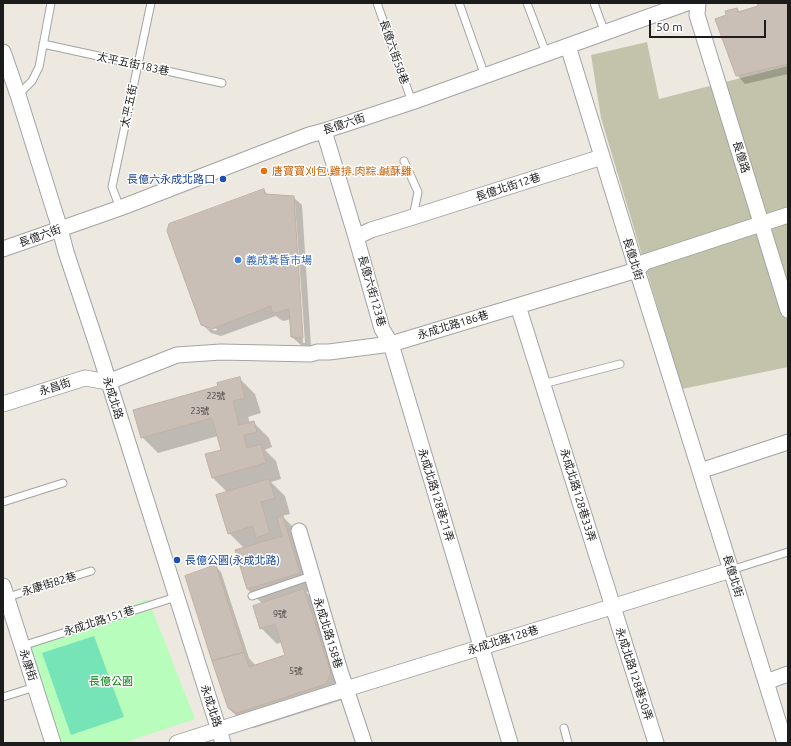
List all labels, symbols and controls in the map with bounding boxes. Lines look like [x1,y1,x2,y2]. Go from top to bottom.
scale bar [651,12,768,38]
street label: 長億六街58巷 [377,18,411,86]
text: 50 m [656,20,683,33]
street label: 太平五街183巷 [96,50,170,78]
street label: 太平五街 [118,83,140,129]
street label: 長億六街 [321,111,367,137]
street label: 長億路 [730,139,752,175]
place label: 唐寶寶刈包.雞排.肉粽.鹹酥雞 [272,164,412,178]
marker: 唐寶寶刈包.雞排.肉粽.鹹酥雞 [259,166,269,176]
street label: 長億北街12巷 [474,170,542,204]
place label: 長億六永成北路口 [127,172,215,186]
marker: 長億六永成北路口 [218,174,228,184]
street label: 長億六街 [17,222,63,250]
street label: 長億北街 [620,236,646,282]
place label: 義成黃昏市場 [246,253,312,267]
street label: 長億六街123巷 [356,254,388,328]
marker: 義成黃昏市場 [233,255,243,265]
street label: 永成北路186巷 [416,308,490,342]
street label: 永成北路 [100,375,126,421]
street label: 永昌街 [37,376,73,398]
house number: 22號 [206,391,226,401]
house number: 23號 [190,406,210,416]
street label: 永成北路128巷21弄 [416,447,456,543]
street label: 永成北路128巷33弄 [558,447,598,543]
place label: 長億公園(永成北路) [185,553,280,567]
street label: 長億北街 [720,553,746,599]
marker: 長億公園(永成北路) [172,555,182,565]
street label: 永康街82巷 [20,569,78,599]
street label: 永成北路158巷 [311,596,345,670]
street label: 永成北路151巷 [62,603,136,639]
house number: 9號 [273,609,287,619]
street label: 永成北路128巷 [466,623,540,657]
street label: 永成北路128巷50弄 [613,626,655,722]
street label: 永康街 [17,647,39,683]
house number: 5號 [289,666,303,676]
park label: 長億公園 [89,674,133,688]
street label: 永成北路 [198,683,224,729]

